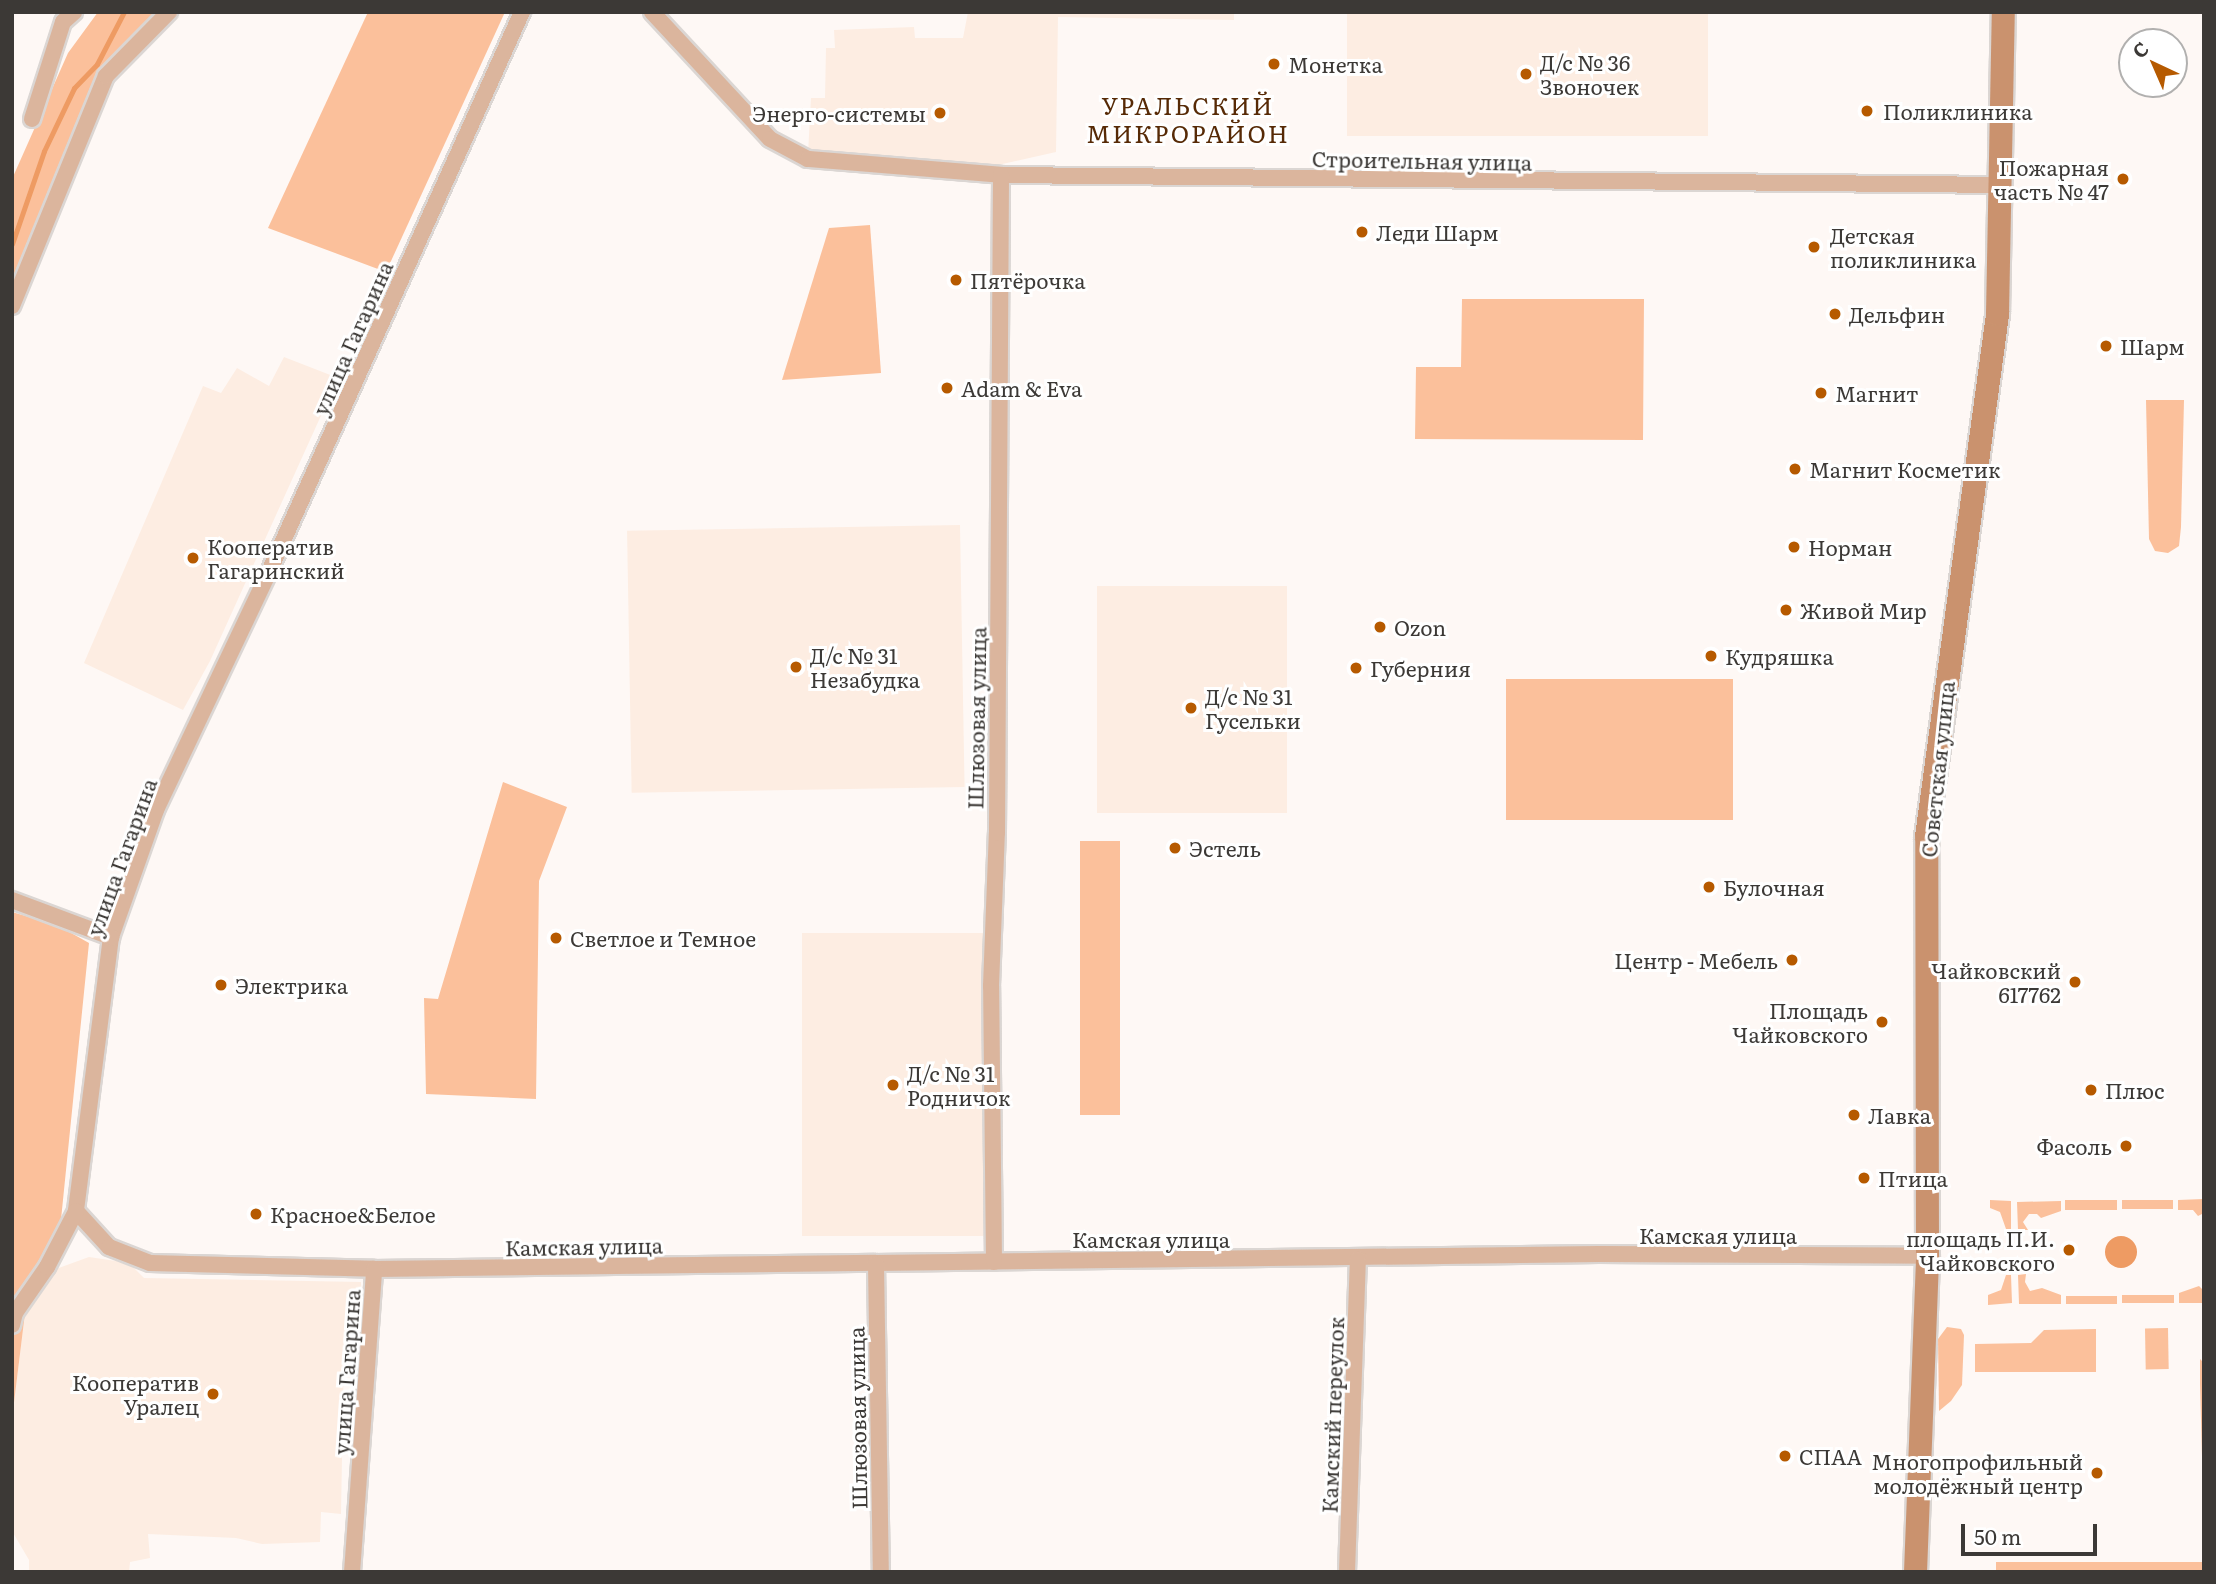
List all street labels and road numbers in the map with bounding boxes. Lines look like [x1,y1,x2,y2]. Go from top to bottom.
street label: Строительная улица [1312,145,1532,175]
street label: улица Гагарина [307,257,397,419]
street label: Шлюзовая улица [962,626,990,810]
street label: Советская улица [1915,680,1959,858]
street label: улица Гагарина [81,775,161,939]
street label: Камская улица [1639,1222,1797,1248]
street label: Камская улица [1072,1226,1230,1252]
street label: Камская улица [505,1232,663,1260]
street label: улица Гагарина [328,1288,364,1456]
street label: Камский переулок [1316,1316,1348,1514]
street label: Шлюзовая улица [843,1326,871,1510]

